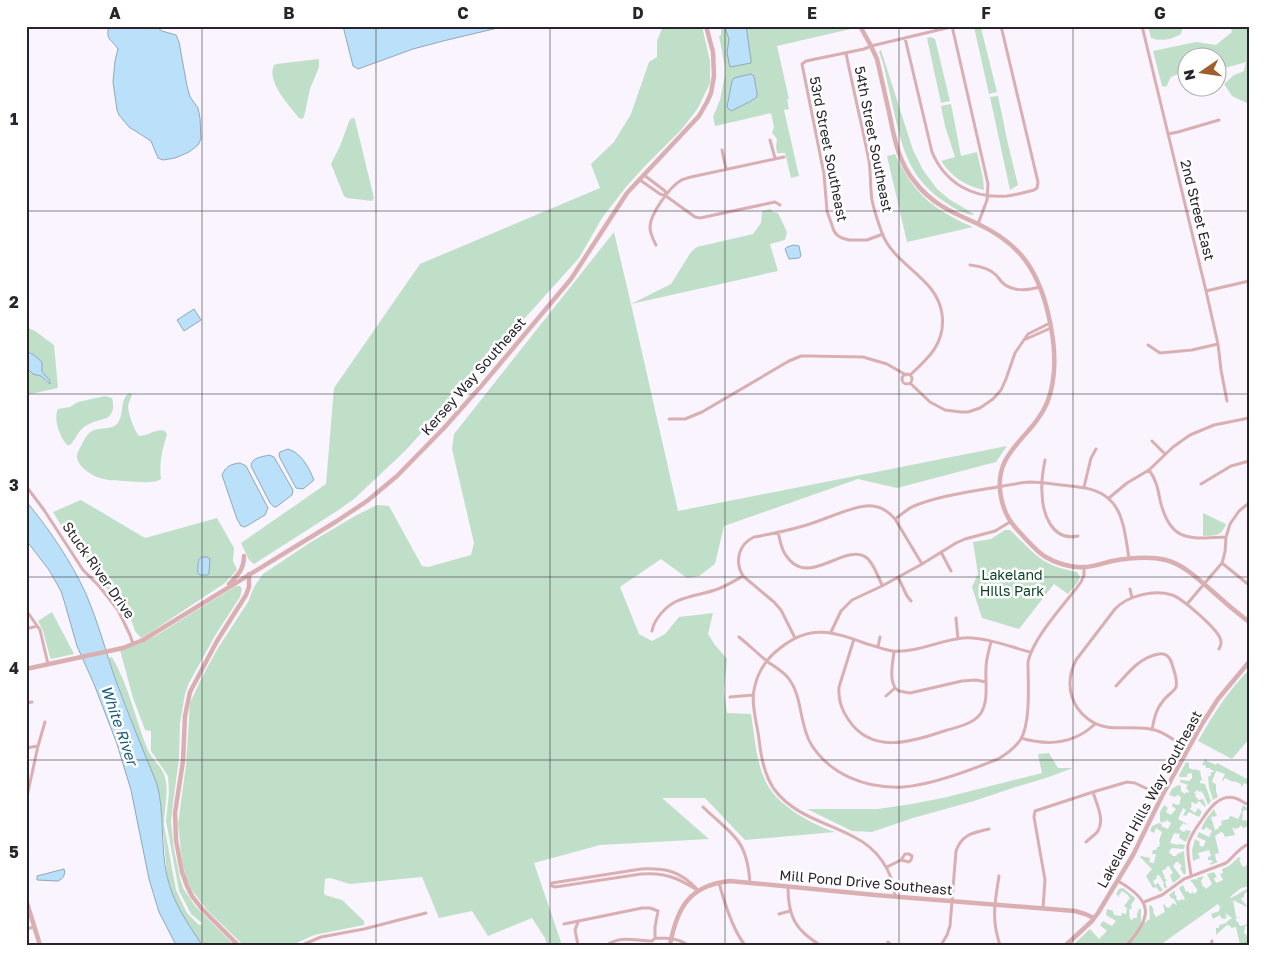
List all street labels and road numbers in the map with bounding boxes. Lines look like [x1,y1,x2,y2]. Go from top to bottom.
street label: 54th Street Southeast [851,65,897,213]
street label: 53rd Street Southeast [807,75,851,223]
street label: 2nd Street East [1177,158,1219,262]
street label: Kersey Way Southeast [417,314,529,438]
street label: Stuck River Drive [59,518,139,622]
street label: Lakeland Hills Way Southeast [1093,707,1205,891]
street label: Mill Pond Drive Southeast [779,866,953,898]

